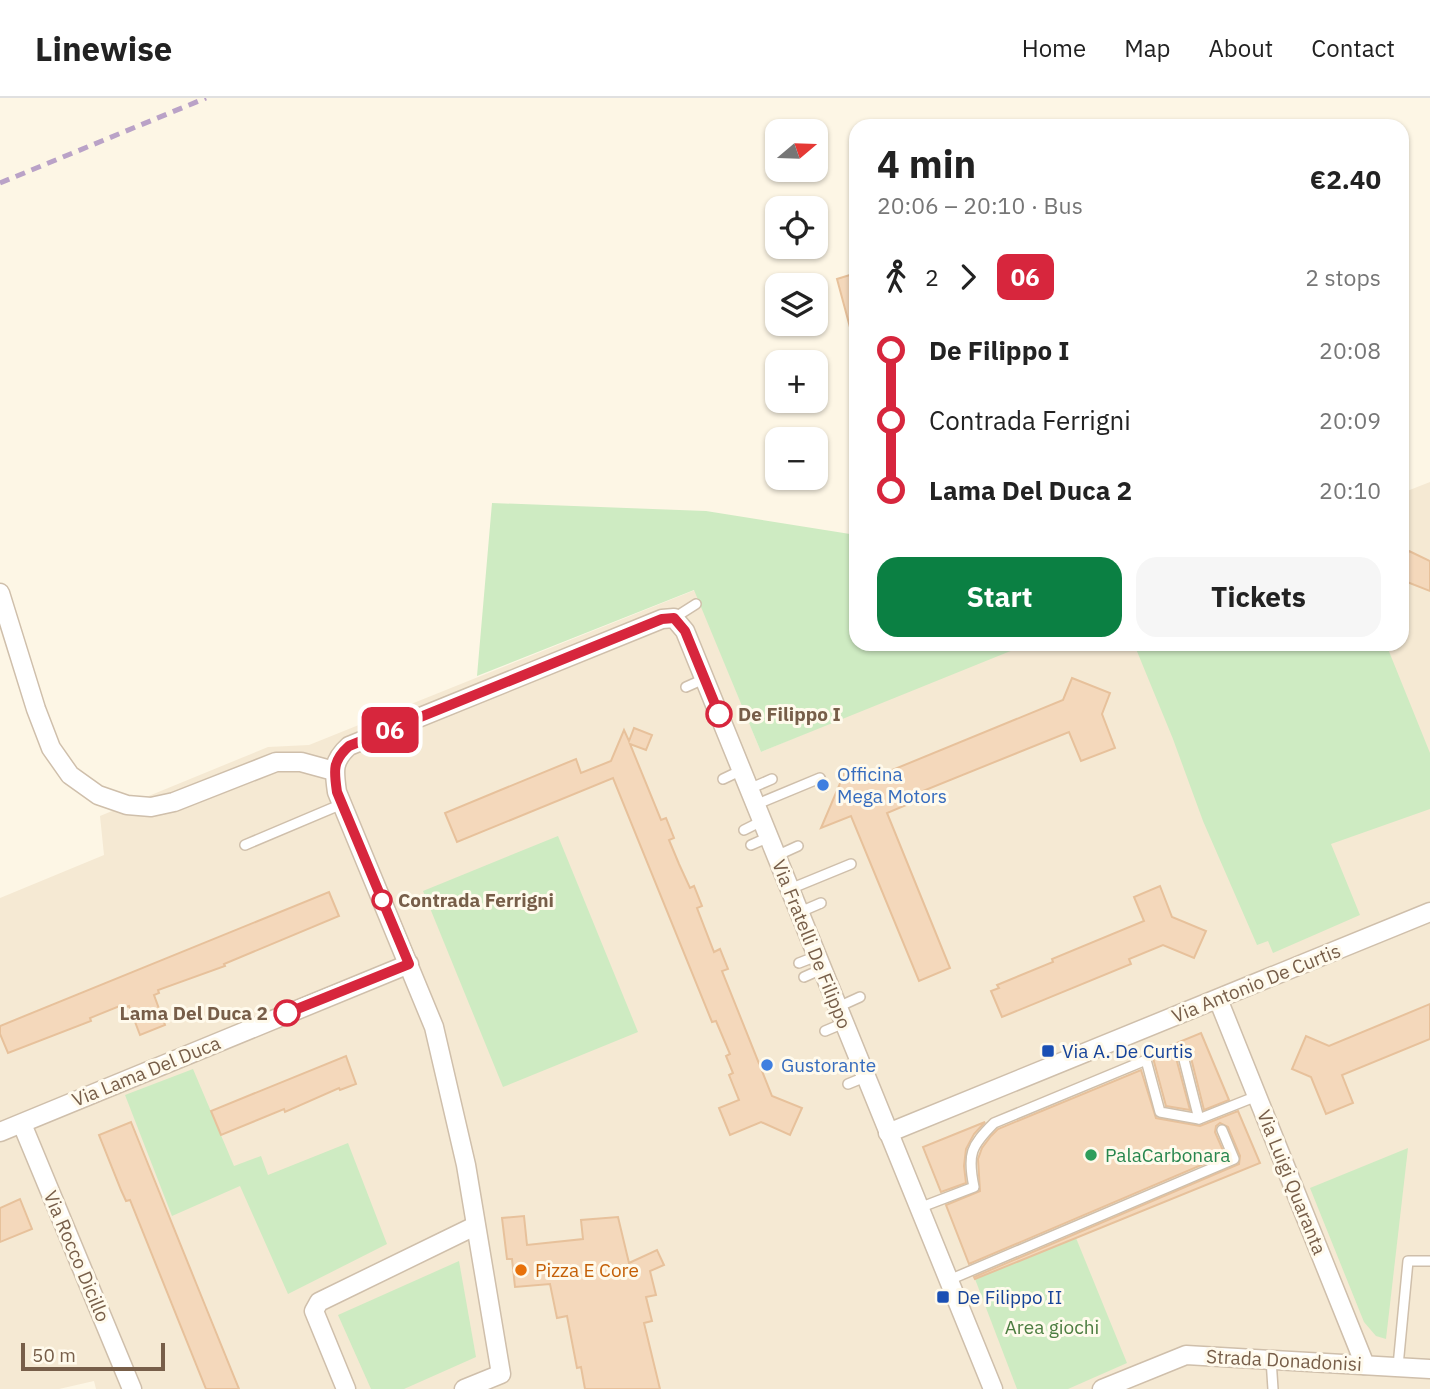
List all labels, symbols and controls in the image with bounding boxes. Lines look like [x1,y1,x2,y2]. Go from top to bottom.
text: Linewise [35,27,172,70]
text: Home [1022,32,1086,64]
text: Map [1124,32,1170,64]
text: About [1208,32,1273,64]
text: Contact [1311,32,1395,64]
north arrow [765,119,828,182]
map controls [765,119,828,490]
text: 4 min [877,139,976,188]
text: €2.40 [1310,162,1381,196]
text: 20:06 – 20:10 · Bus [877,190,1083,220]
button: locate [765,196,828,259]
icon: walk [877,258,915,296]
icon: forward [949,258,987,296]
text: 06 [1011,261,1040,293]
text: 2 [925,262,939,292]
text: 2 stops [1305,262,1381,292]
button: layers [765,273,828,336]
text: De Filippo I [929,333,1069,367]
text: 20:08 [1319,335,1381,365]
button: + [765,350,828,413]
text: Contrada Ferrigni [929,403,1131,437]
text: 20:09 [1319,405,1381,435]
button: − [765,427,828,490]
text: Lama Del Duca 2 [929,473,1132,507]
text: 20:10 [1319,475,1381,505]
button: Start [877,557,1122,637]
button: Tickets [1136,557,1381,637]
marker: De Filippo I [706,701,732,727]
place label: De Filippo I [738,702,841,726]
line badge: 06 [358,707,422,753]
text: 06 [376,714,404,746]
place label: Officina Mega Motors [837,762,947,808]
marker: Officina Mega Motors [815,777,831,793]
street label: Via Fratelli De Filippo [767,856,857,1032]
place label: Contrada Ferrigni [398,888,554,912]
marker: Contrada Ferrigni [372,890,392,910]
street label: Via Antonio De Curtis [1168,938,1344,1028]
marker: Lama Del Duca 2 [274,1000,300,1026]
place label: Lama Del Duca 2 [120,1001,268,1025]
street label: Via Lama Del Duca [68,1030,224,1112]
place label: Via A. De Curtis [1062,1039,1193,1063]
marker: Via A. De Curtis [1040,1043,1056,1059]
place label: Gustorante [781,1053,876,1077]
marker: Gustorante [759,1057,775,1073]
street label: Via Luigi Quaranta [1252,1106,1332,1258]
place label: PalaCarbonara [1105,1143,1230,1167]
marker: PalaCarbonara [1083,1147,1099,1163]
street label: Via Rocco Dicillo [39,1187,115,1325]
place label: Pizza E Core [535,1258,639,1282]
marker: Pizza E Core [513,1262,529,1278]
place label: De Filippo II [957,1285,1062,1309]
marker: De Filippo II [935,1289,951,1305]
park label: Area giochi [1005,1315,1099,1339]
scale bar [21,1340,164,1372]
text: 50 m [32,1343,76,1367]
street label: Strada Donadonisi [1206,1344,1362,1376]

